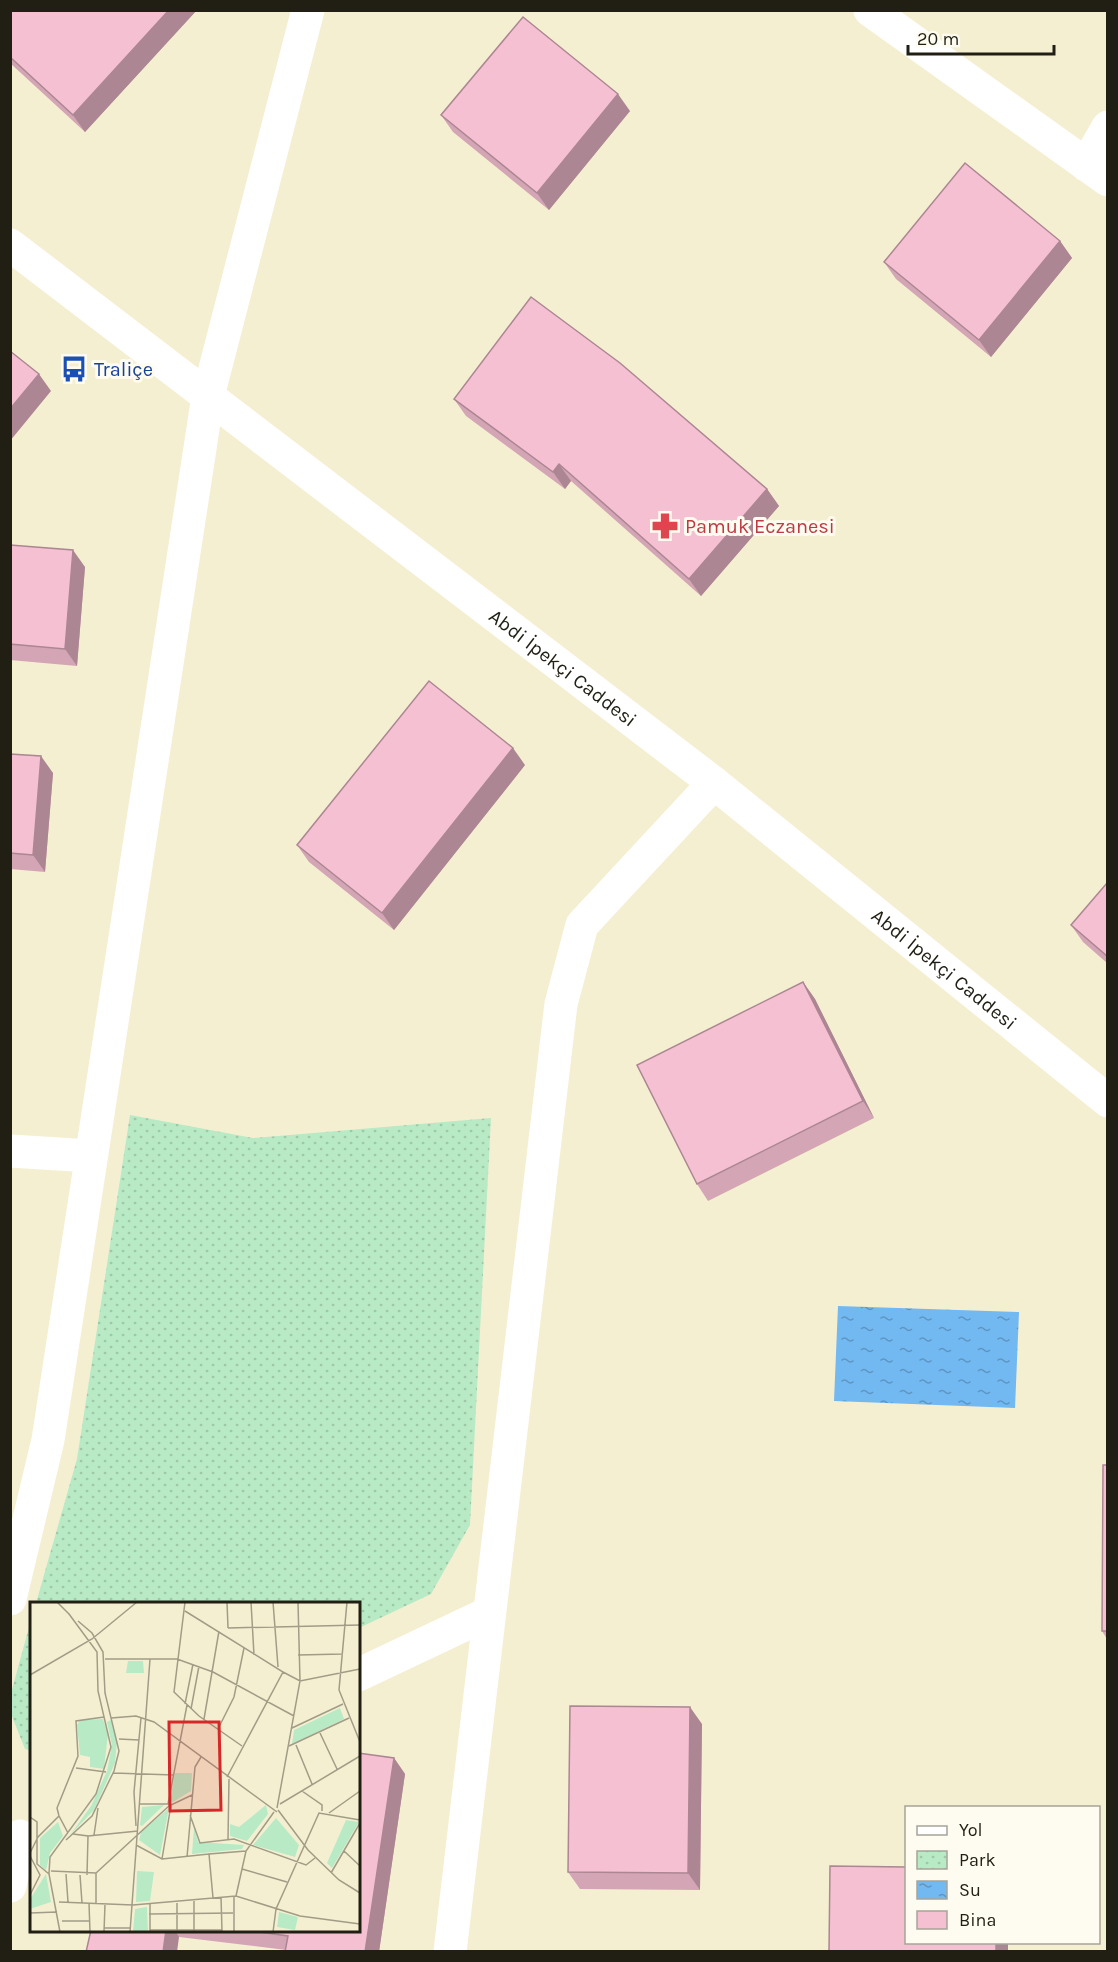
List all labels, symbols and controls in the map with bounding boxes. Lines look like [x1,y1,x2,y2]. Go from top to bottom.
scale bar [908,18,1054,56]
text: 20 m [917,28,959,50]
bus stop icon: Traliçe [59,354,89,384]
place label: Traliçe [94,358,153,381]
pharmacy icon: Pamuk Eczanesi [650,511,680,541]
place label: Pamuk Eczanesi [685,515,835,538]
street label: Abdi İpekçi Caddesi [484,604,641,732]
street label: Abdi İpekçi Caddesi [867,904,1021,1035]
inset map [30,1602,360,1932]
legend [905,1806,1100,1944]
text: Yol [959,1819,983,1841]
text: Park [959,1849,996,1871]
text: Su [959,1879,981,1901]
text: Bina [959,1909,996,1931]

